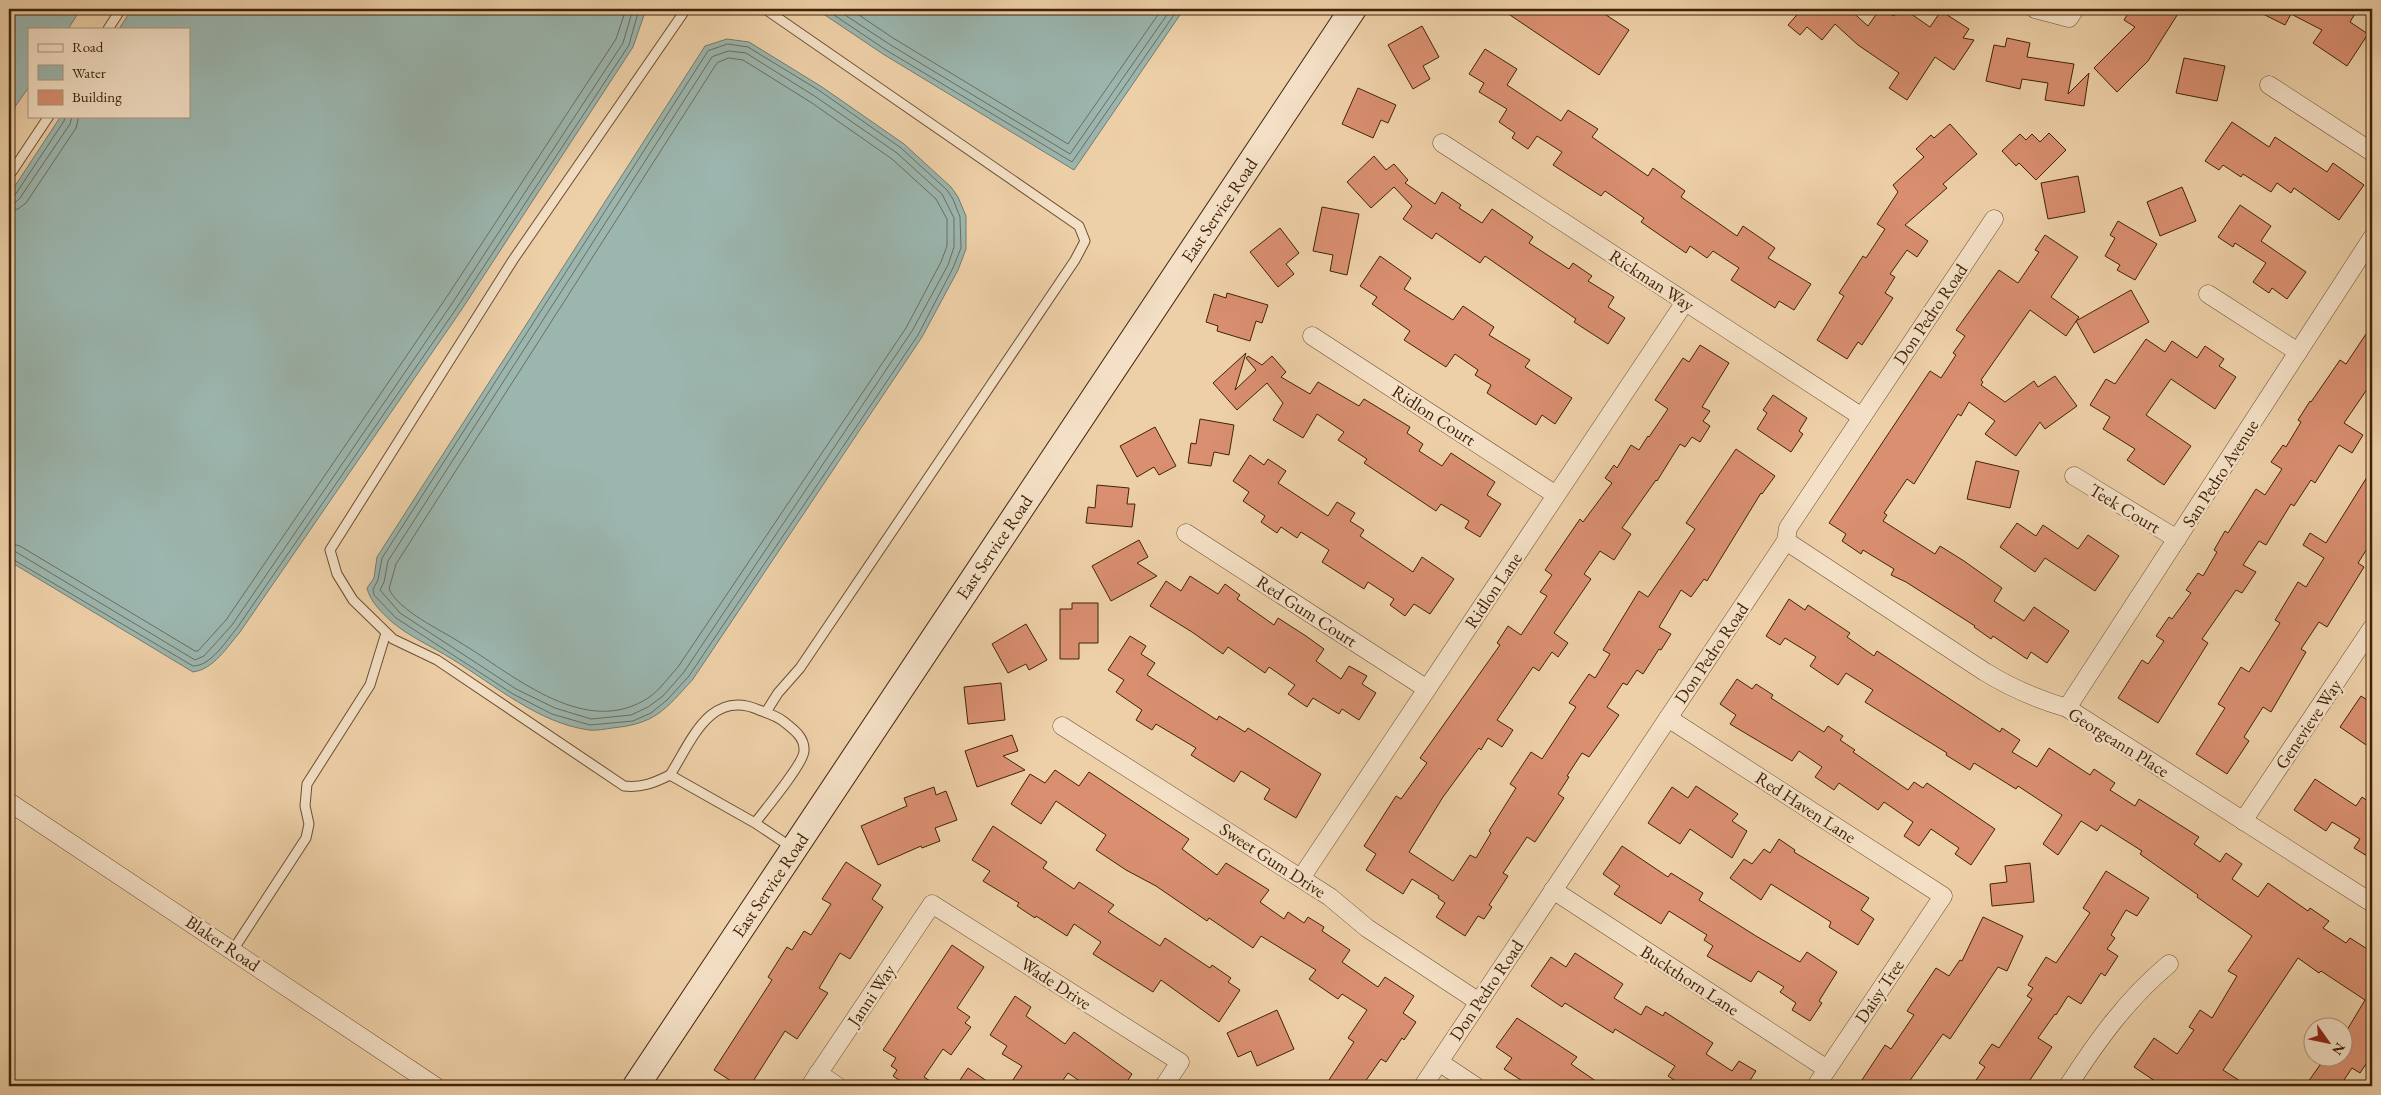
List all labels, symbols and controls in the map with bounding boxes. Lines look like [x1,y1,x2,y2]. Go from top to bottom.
legend [28,28,190,118]
text: Road [72,37,104,56]
text: Water [72,63,106,82]
text: Building [72,87,122,106]
street label: East Service Road [1176,153,1263,267]
street label: Rickman Way [1605,244,1699,316]
street label: Don Pedro Road [1888,258,1973,369]
street label: Ridlon Court [1388,379,1481,451]
street label: San Pedro Avenue [2177,415,2263,531]
street label: Teek Court [2085,478,2165,538]
street label: East Service Road [951,490,1038,604]
street label: Ridlon Lane [1459,548,1527,632]
street label: Red Gum Court [1252,570,1362,652]
street label: Don Pedro Road [1669,597,1754,708]
street label: Genevieve Way [2269,675,2347,773]
street label: Georgeann Place [2064,702,2174,782]
street label: Red Haven Lane [1751,766,1861,848]
street label: Sweet Gum Drive [1216,817,1330,903]
street label: East Service Road [727,828,814,942]
street label: Blaker Road [181,910,265,977]
street label: Don Pedro Road [1444,934,1529,1045]
street label: Buckthorn Lane [1636,940,1744,1020]
street label: Wade Drive [1016,952,1096,1014]
street label: Daisy Tree [1849,955,1909,1027]
street label: Janni Way [841,960,900,1032]
north arrow [2304,1018,2354,1068]
text: N [2328,1039,2350,1059]

